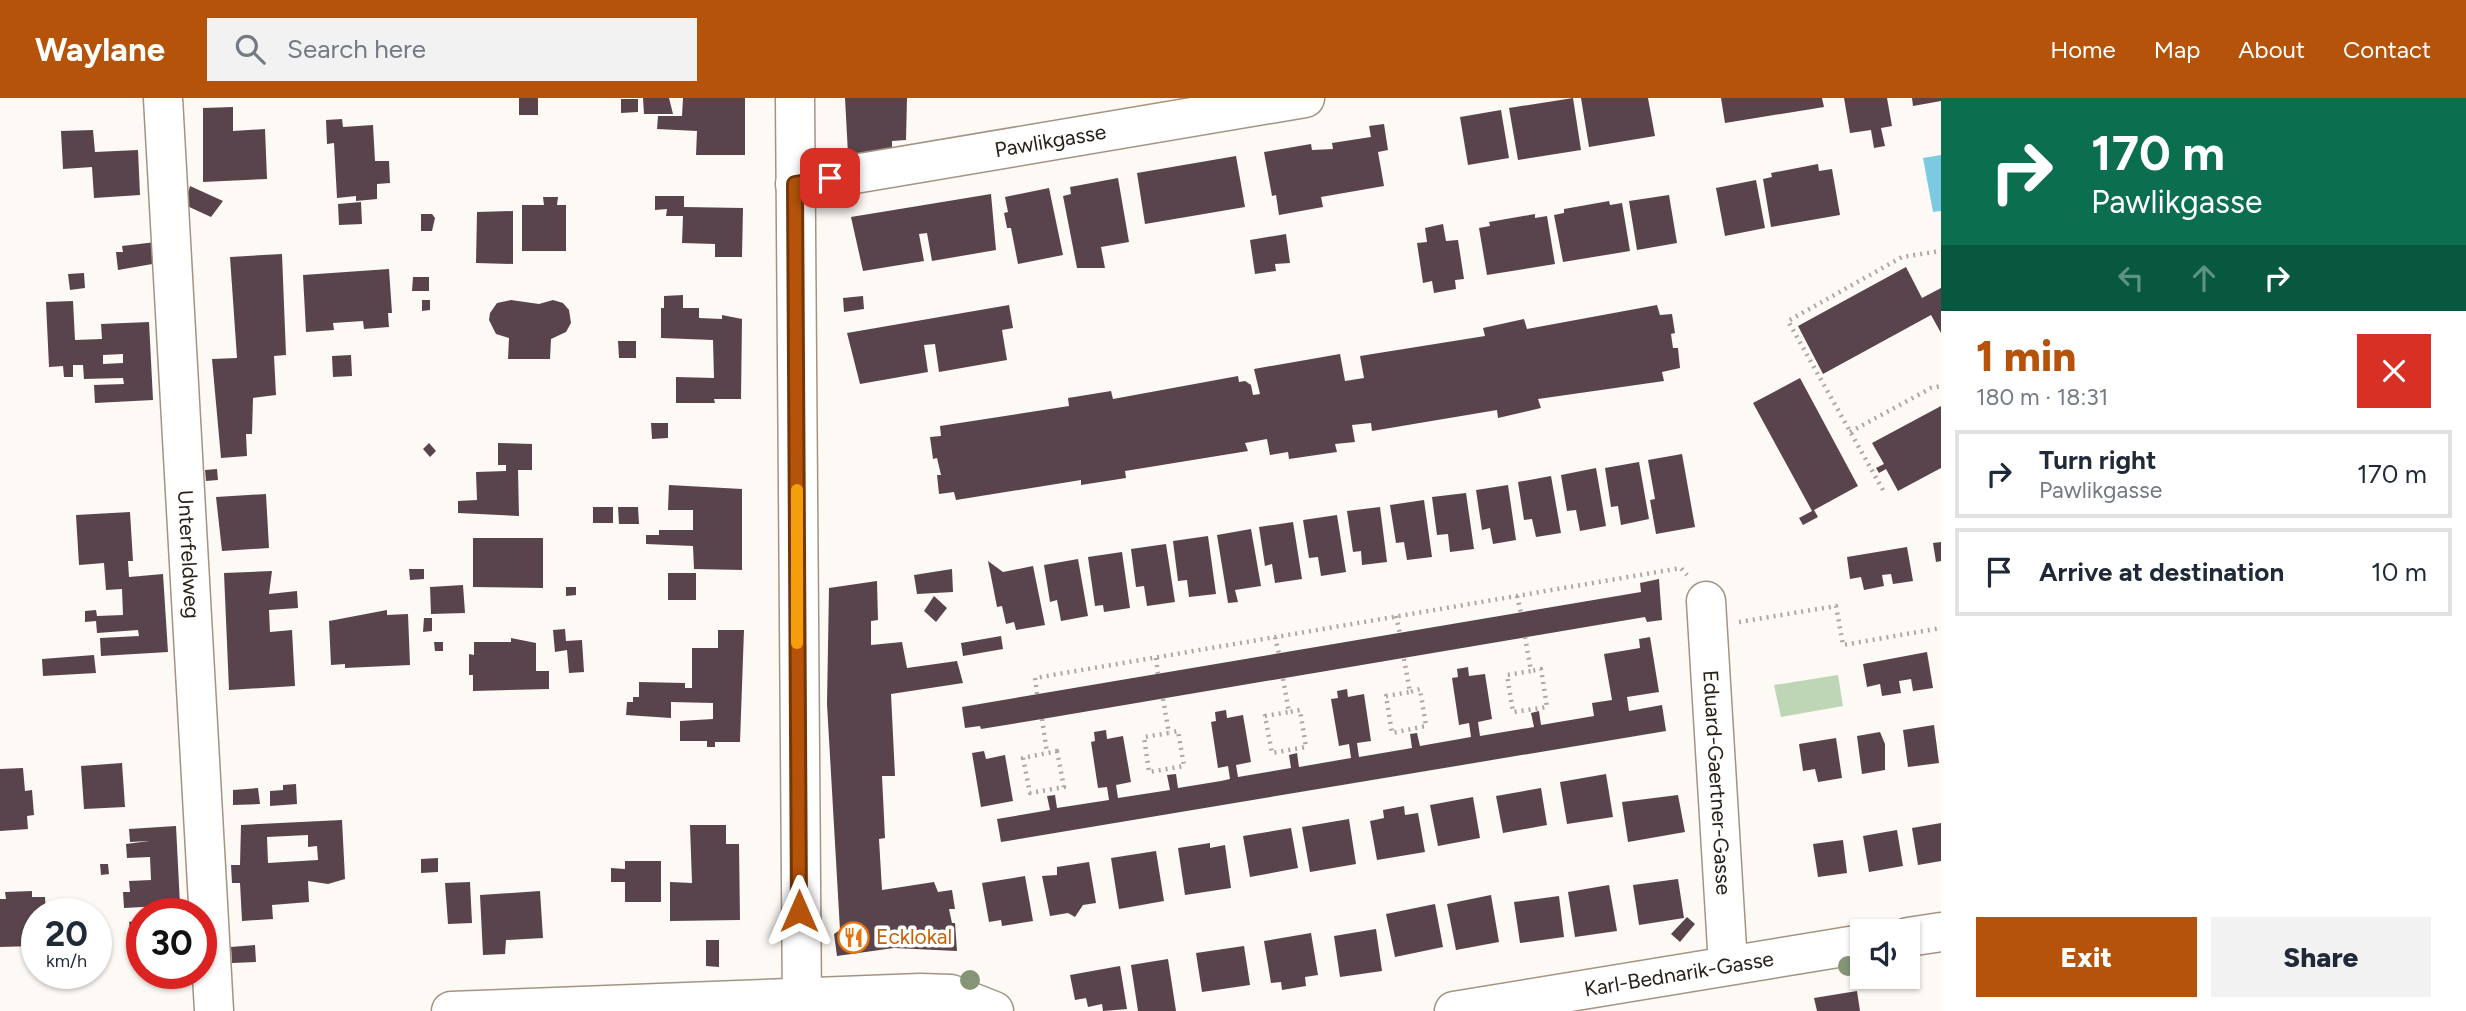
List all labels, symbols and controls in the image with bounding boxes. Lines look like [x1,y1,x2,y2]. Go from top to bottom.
search box [207,18,697,81]
text: Waylane [35,30,165,69]
icon: search [231,30,269,68]
text: Search here [287,33,426,65]
text: Home [2050,35,2116,64]
text: Map [2154,35,2200,64]
text: About [2238,35,2305,64]
text: Contact [2343,35,2431,64]
street label: Pawlikgasse [993,119,1108,162]
text: 170 m [2091,123,2225,182]
icon: right [1976,126,2067,217]
pin [800,148,860,208]
icon: arrive [811,159,849,197]
text: Pawlikgasse [2091,183,2262,221]
icon: left [2112,259,2150,297]
icon: ahead [2185,259,2223,297]
icon: right [2258,259,2296,297]
text: 1 min [1976,331,2076,382]
button: close [2357,334,2431,408]
text: 180 m · 18:31 [1976,383,2108,411]
text: Turn right [2039,444,2156,476]
icon: right [1980,455,2018,493]
text: 170 m [2357,458,2427,490]
text: Pawlikgasse [2039,476,2162,504]
street label: Unterfeldweg [173,489,205,619]
icon: arrive [1980,553,2018,591]
text: Arrive at destination [2039,556,2284,588]
text: 10 m [2371,556,2427,588]
street label: Eduard-Gaertner-Gasse [1698,669,1737,896]
position arrow [762,874,836,948]
speed limit sign: 30 [126,898,217,989]
text: 20 [45,913,88,955]
button: Exit [1976,917,2197,997]
button: Share [2211,917,2431,997]
map controls [1850,919,1920,989]
button: sound [1850,919,1920,989]
restaurant icon: Ecklokal [836,920,870,954]
place label: Ecklokal [876,924,952,949]
street label: Karl-Bednarik-Gasse [1582,946,1775,1001]
text: km/h [46,950,87,972]

